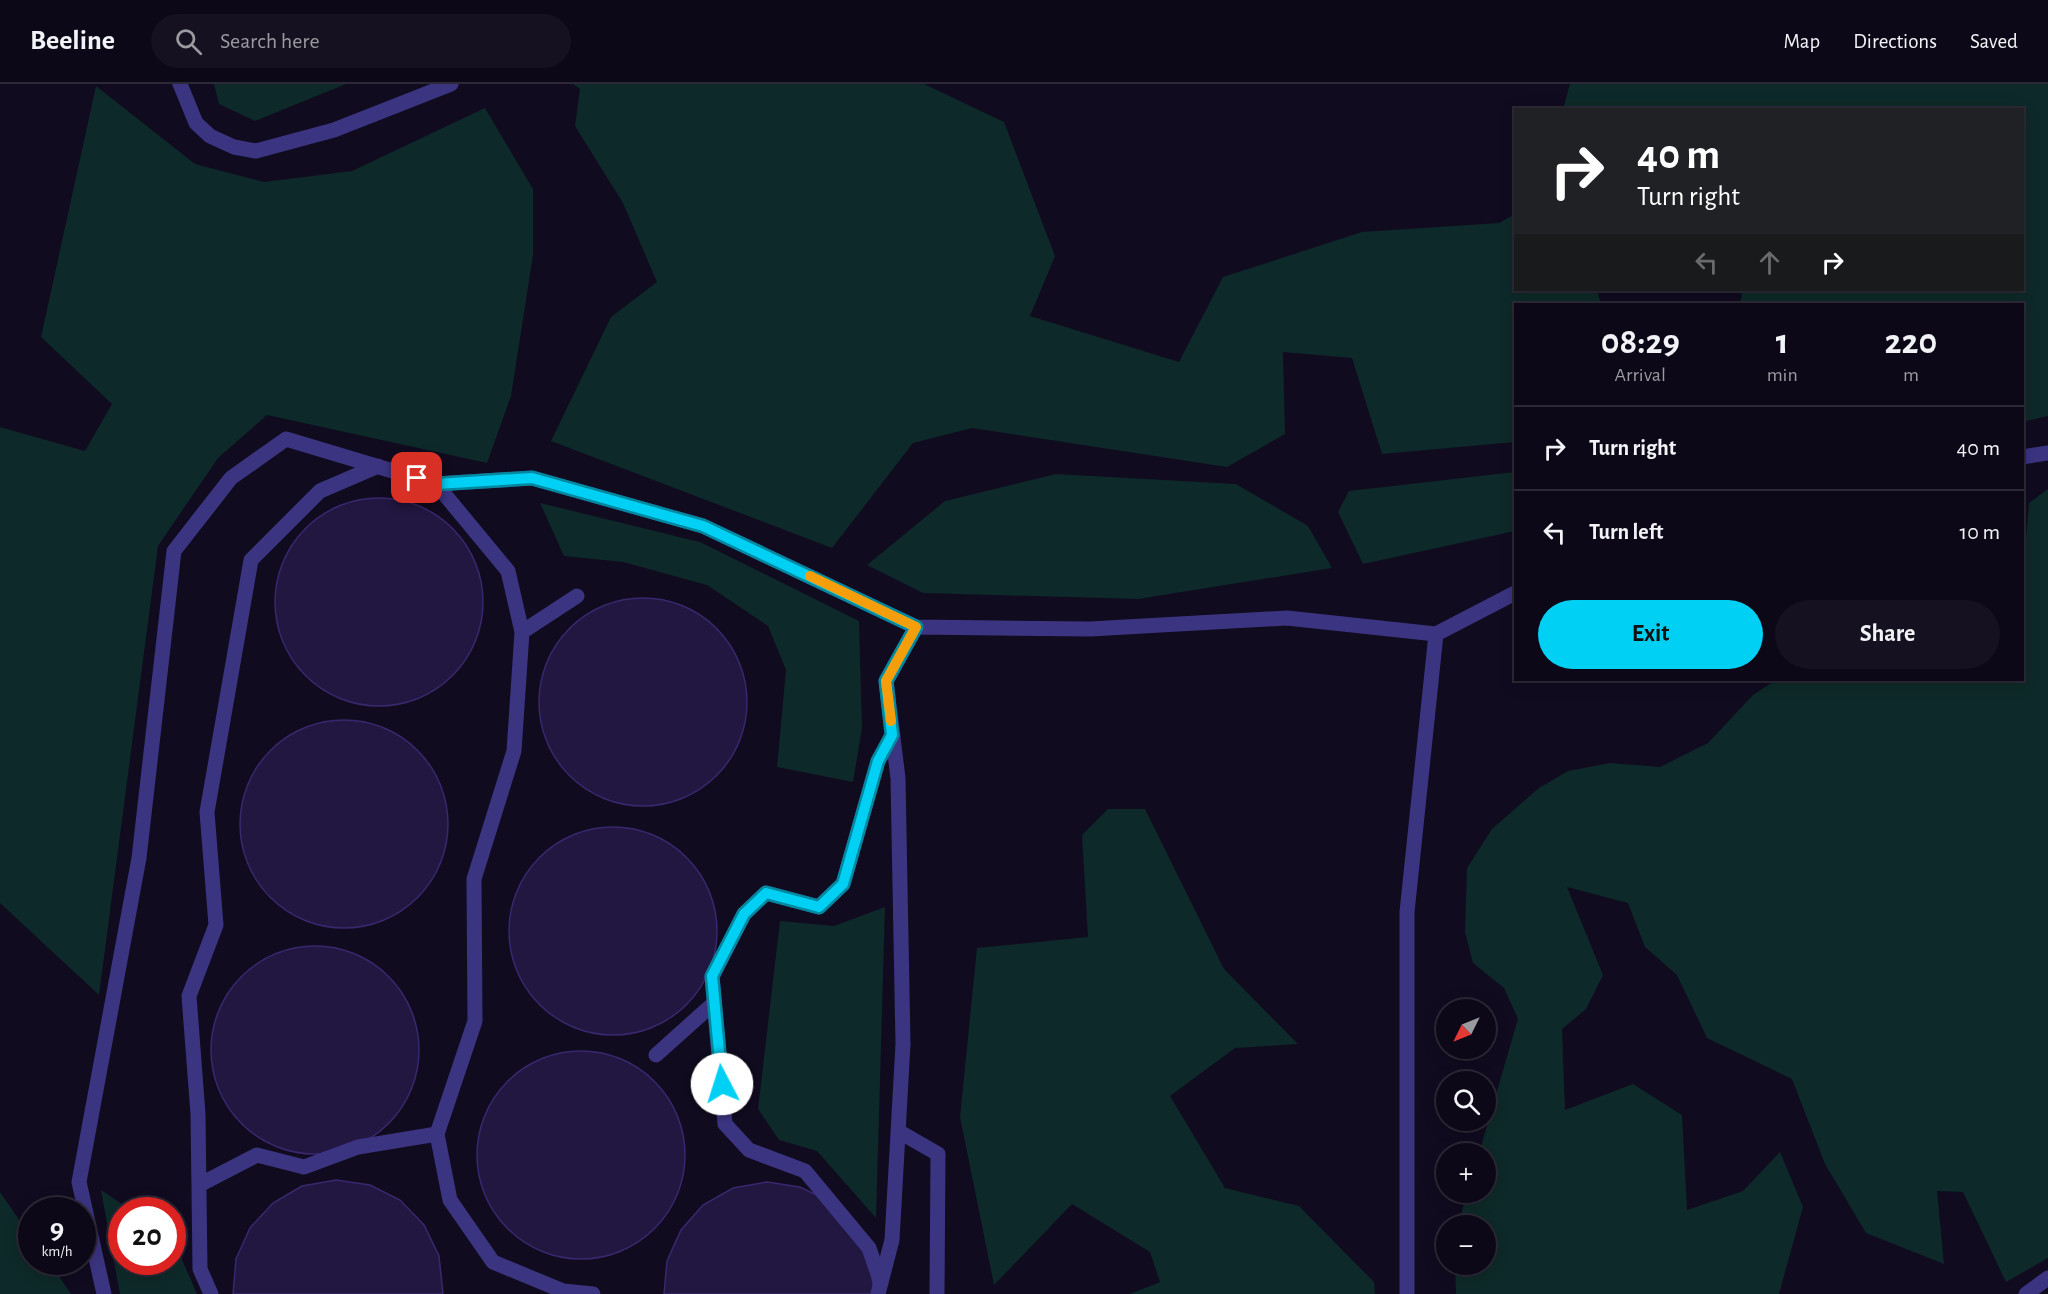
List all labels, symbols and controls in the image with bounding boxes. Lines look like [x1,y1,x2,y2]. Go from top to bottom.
search box [151,14,571,68]
icon: search [172,25,205,58]
text: Beeline [30,27,115,55]
text: Search here [220,30,320,52]
text: Map [1784,31,1820,52]
text: Directions [1853,31,1937,52]
text: Saved [1970,31,2018,52]
icon: right [1538,132,1616,210]
text: 40 m [1637,134,1720,176]
text: Turn right [1637,183,1740,210]
icon: left [1690,246,1723,279]
icon: ahead [1753,246,1786,279]
icon: right [1816,246,1849,279]
text: 08:29 [1601,324,1680,360]
text: 1 [1776,324,1789,360]
text: 220 [1885,324,1937,360]
text: Arrival [1615,365,1666,385]
text: min [1767,365,1798,385]
text: m [1903,365,1919,385]
icon: right [1538,432,1571,465]
text: Turn right [1589,437,1676,459]
text: 40 m [1957,437,2000,459]
pin [391,452,442,503]
icon: arrive [400,461,433,494]
icon: left [1538,516,1571,549]
text: Turn left [1589,521,1663,543]
text: 10 m [1960,521,2000,543]
button: Exit [1538,600,1763,669]
button: Share [1775,600,2000,669]
north arrow [1436,999,1496,1059]
map controls [1436,999,1496,1275]
position arrow [690,1052,754,1116]
button: search [1436,1071,1496,1131]
button: + [1436,1143,1496,1203]
speed limit sign: 20 [108,1197,186,1275]
text: 9 [50,1214,64,1244]
button: − [1436,1215,1496,1275]
text: km/h [42,1244,72,1259]

